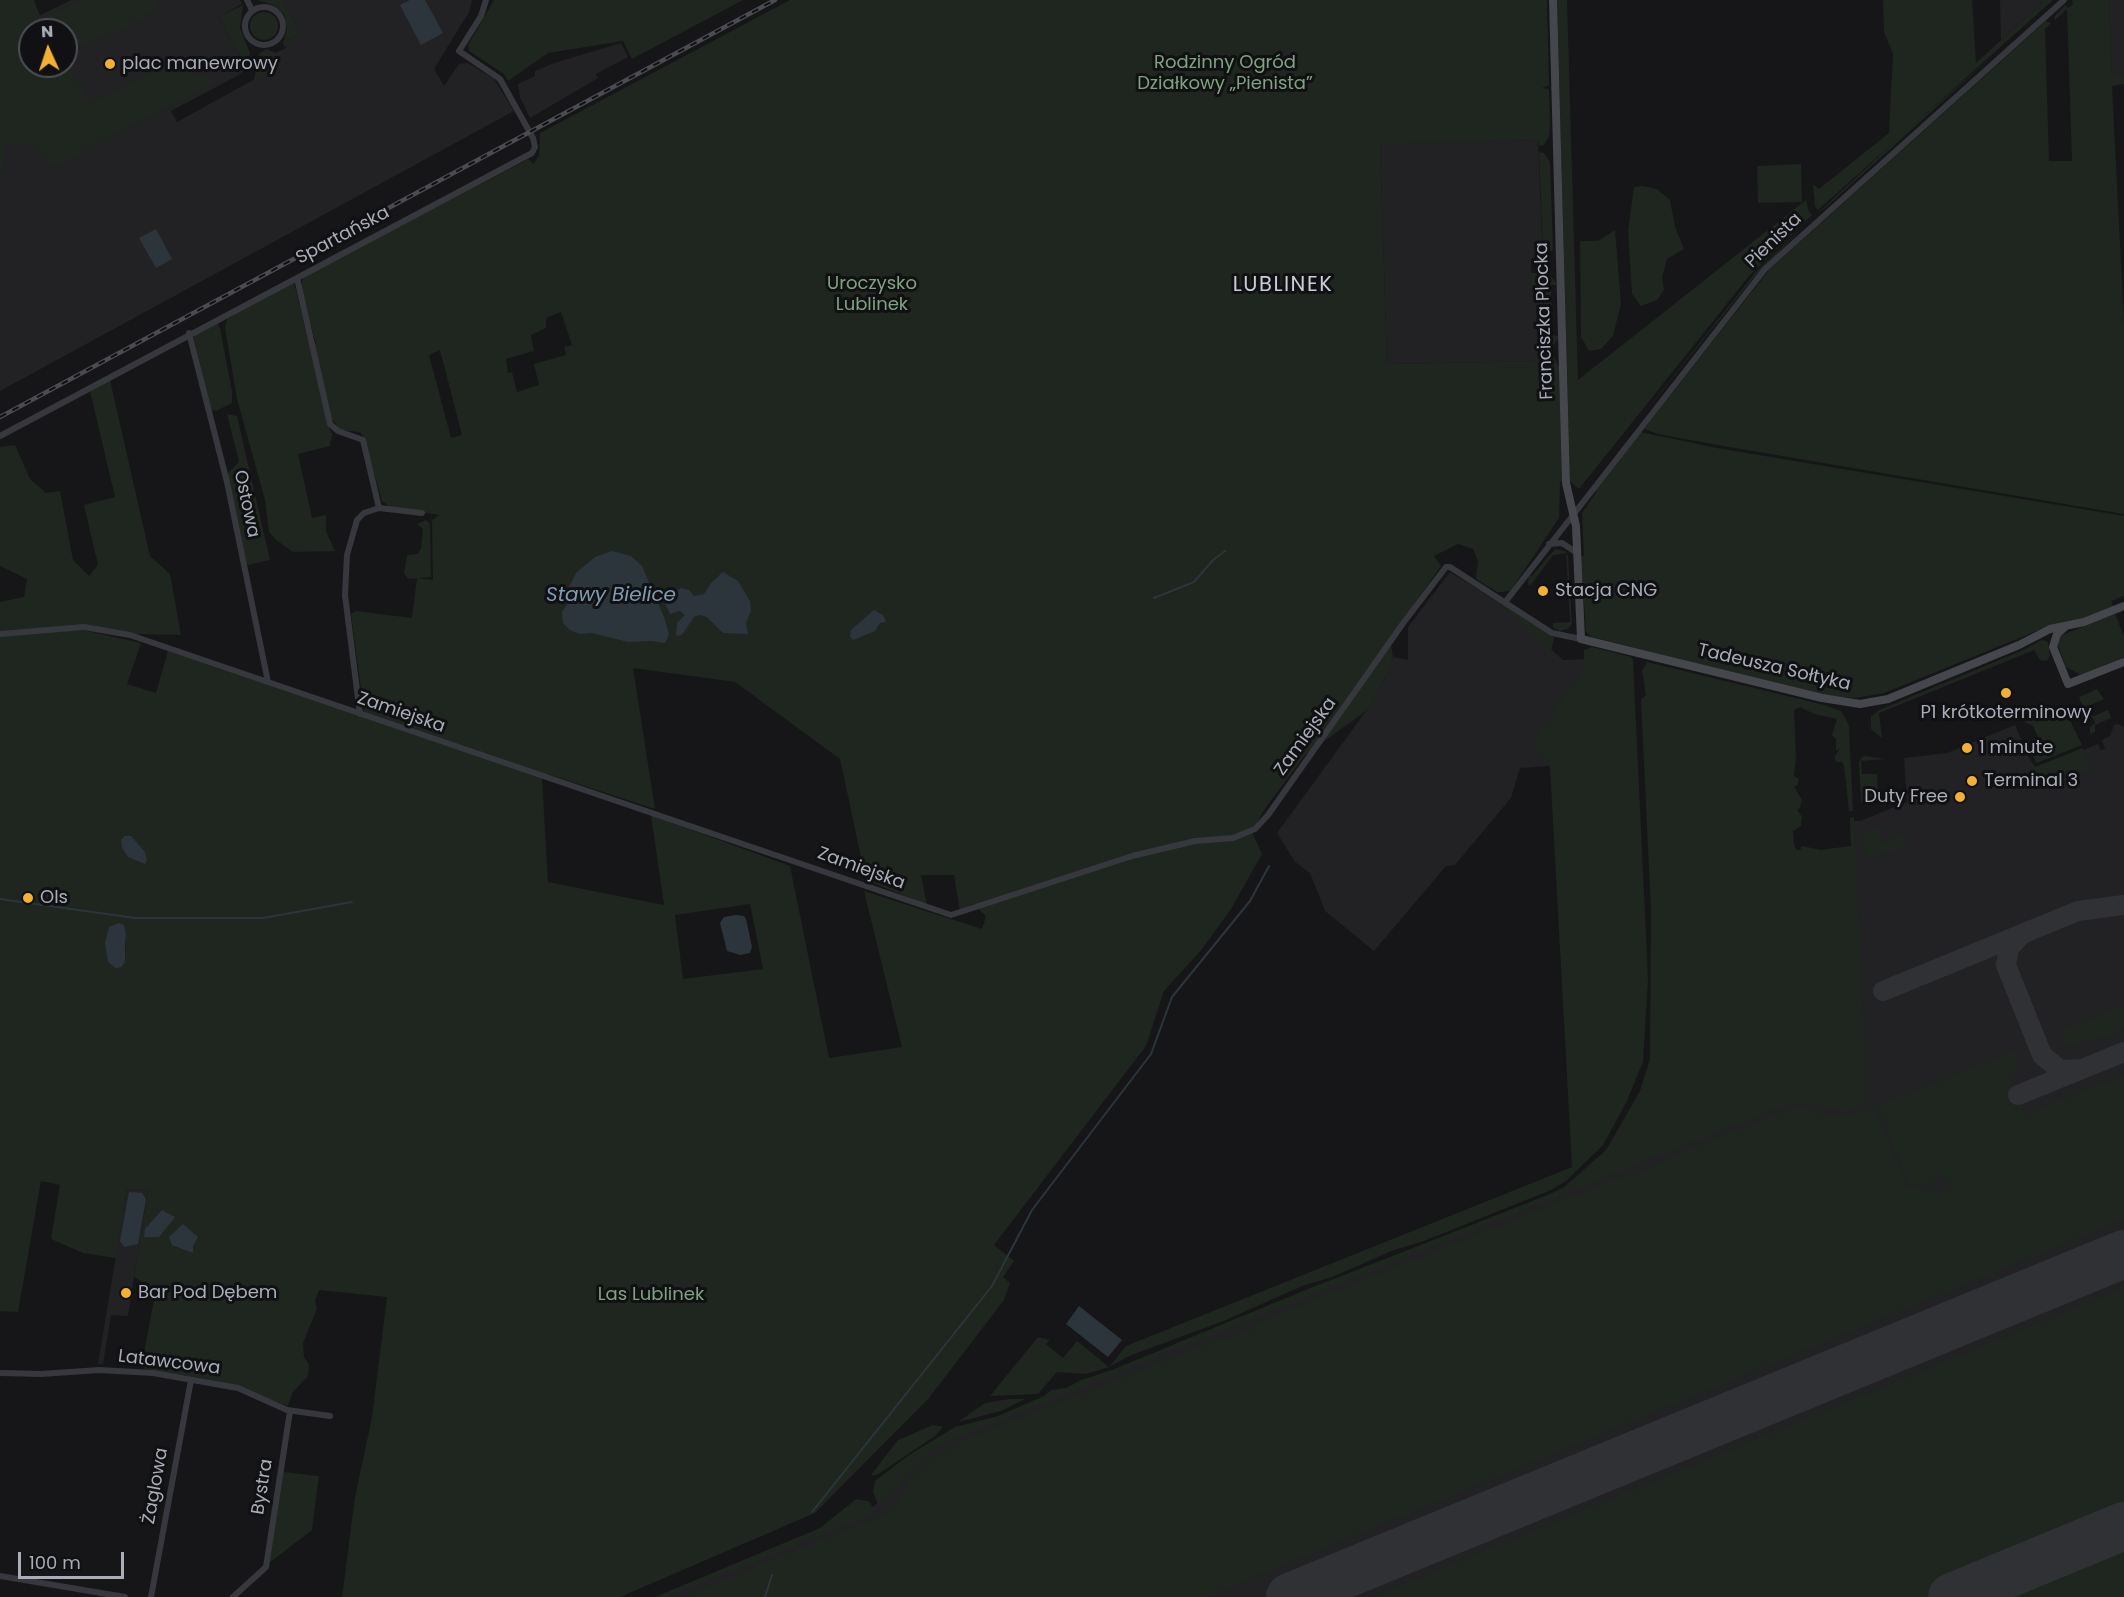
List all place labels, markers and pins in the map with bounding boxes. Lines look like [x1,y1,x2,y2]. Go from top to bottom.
place label: plac manewrowy [122,53,278,75]
marker: plac manewrowy [103,57,117,71]
place label: Stacja CNG [1555,580,1657,602]
marker: Stacja CNG [1536,584,1550,598]
marker: P1 krótkoterminowy [1999,686,2013,700]
place label: P1 krótkoterminowy [1920,702,2092,724]
place label: 1 minute [1979,737,2053,759]
marker: 1 minute [1960,741,1974,755]
place label: Terminal 3 [1984,770,2078,792]
marker: Terminal 3 [1965,774,1979,788]
place label: Duty Free [1864,786,1948,808]
marker: Duty Free [1953,790,1967,804]
place label: Ols [40,887,68,909]
marker: Ols [21,891,35,905]
place label: Bar Pod Dębem [138,1282,277,1304]
marker: Bar Pod Dębem [119,1286,133,1300]

